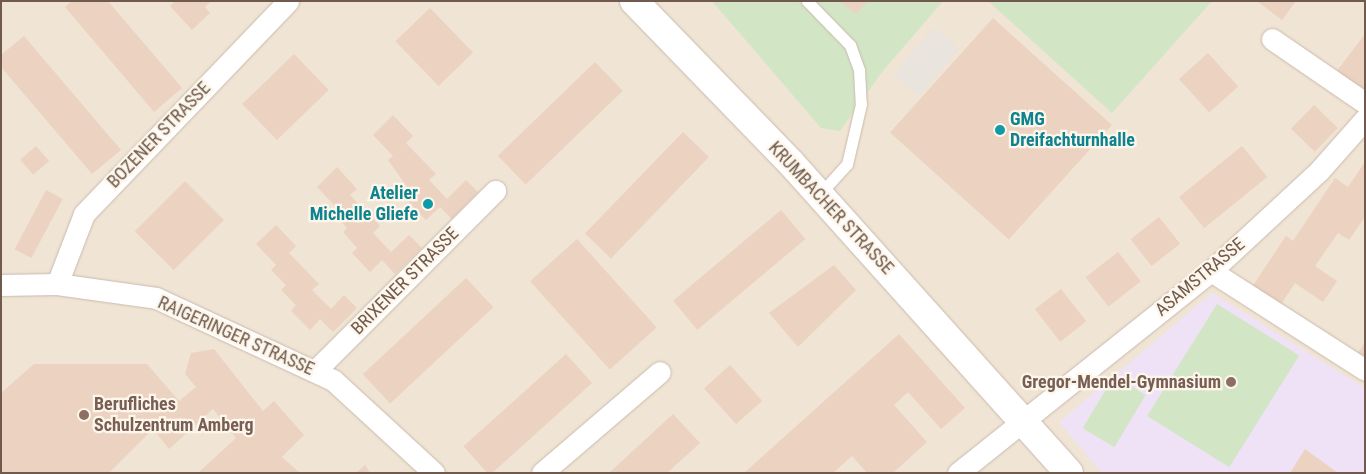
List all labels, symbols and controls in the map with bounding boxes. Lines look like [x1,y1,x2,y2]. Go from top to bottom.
street label: BOZENER STRASSE [103,78,215,192]
place label: GMG Dreifachturnhalle [1010,109,1135,152]
marker: GMG Dreifachturnhalle [994,124,1006,136]
street label: KRUMBACHER STRASSE [764,137,898,279]
place label: Atelier Michelle Gliefe [310,183,418,225]
marker: Atelier Michelle Gliefe [422,198,434,210]
street label: BRIXENER STRASSE [347,223,463,339]
street label: ASAMSTRASSE [1151,233,1249,321]
street label: RAIGERINGER STRASSE [155,292,317,380]
place label: Gregor-Mendel-Gymnasium [1022,371,1221,393]
marker: Gregor-Mendel-Gymnasium [1225,376,1237,388]
place label: Berufliches Schulzentrum Amberg [94,394,254,436]
marker: Berufliches Schulzentrum Amberg [78,409,90,421]

